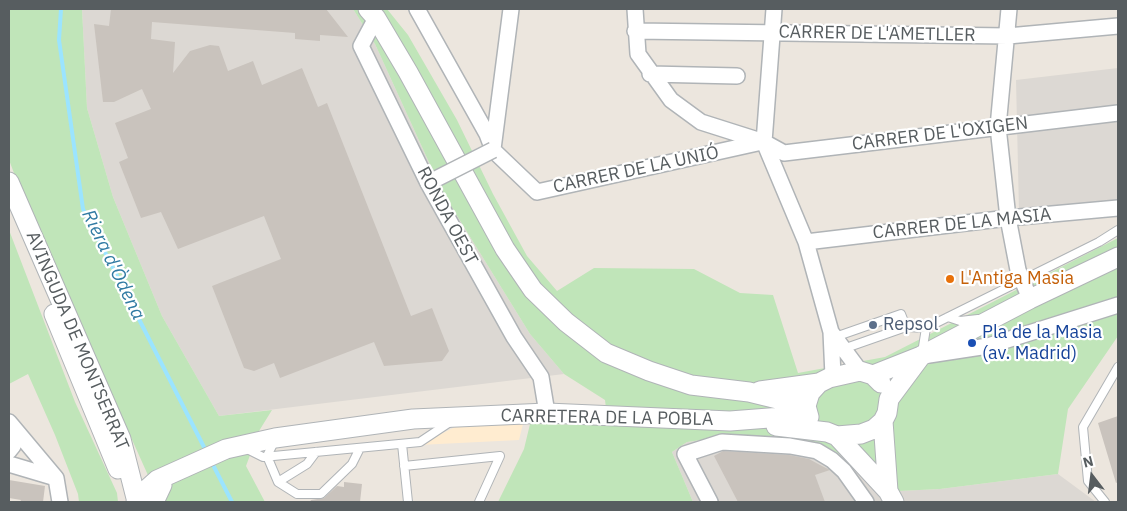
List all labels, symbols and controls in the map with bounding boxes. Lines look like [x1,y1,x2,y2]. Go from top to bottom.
street label: CARRER DE L'AMETLLER [778,21,976,47]
street label: CARRER DE L'OXIGEN [851,112,1029,156]
street label: CARRER DE LA UNIÓ [551,142,721,198]
street label: RONDA OEST [412,163,482,269]
street label: CARRER DE LA MASIA [872,204,1052,244]
water label: Riera d'Òdena [76,206,150,324]
street label: AVINGUDA DE MONTSERRAT [21,228,133,454]
place label: L'Antiga Masia [960,268,1074,290]
marker: L'Antiga Masia [944,273,956,285]
place label: Repsol [883,314,938,336]
marker: Repsol [867,319,879,331]
place label: Pla de la Masia (av. Madrid) [982,322,1102,364]
marker: Pla de la Masia (av. Madrid) [966,337,978,349]
street label: CARRETERA DE LA POBLA [501,405,713,431]
north arrow [1067,451,1117,501]
text: N [1081,452,1095,472]

